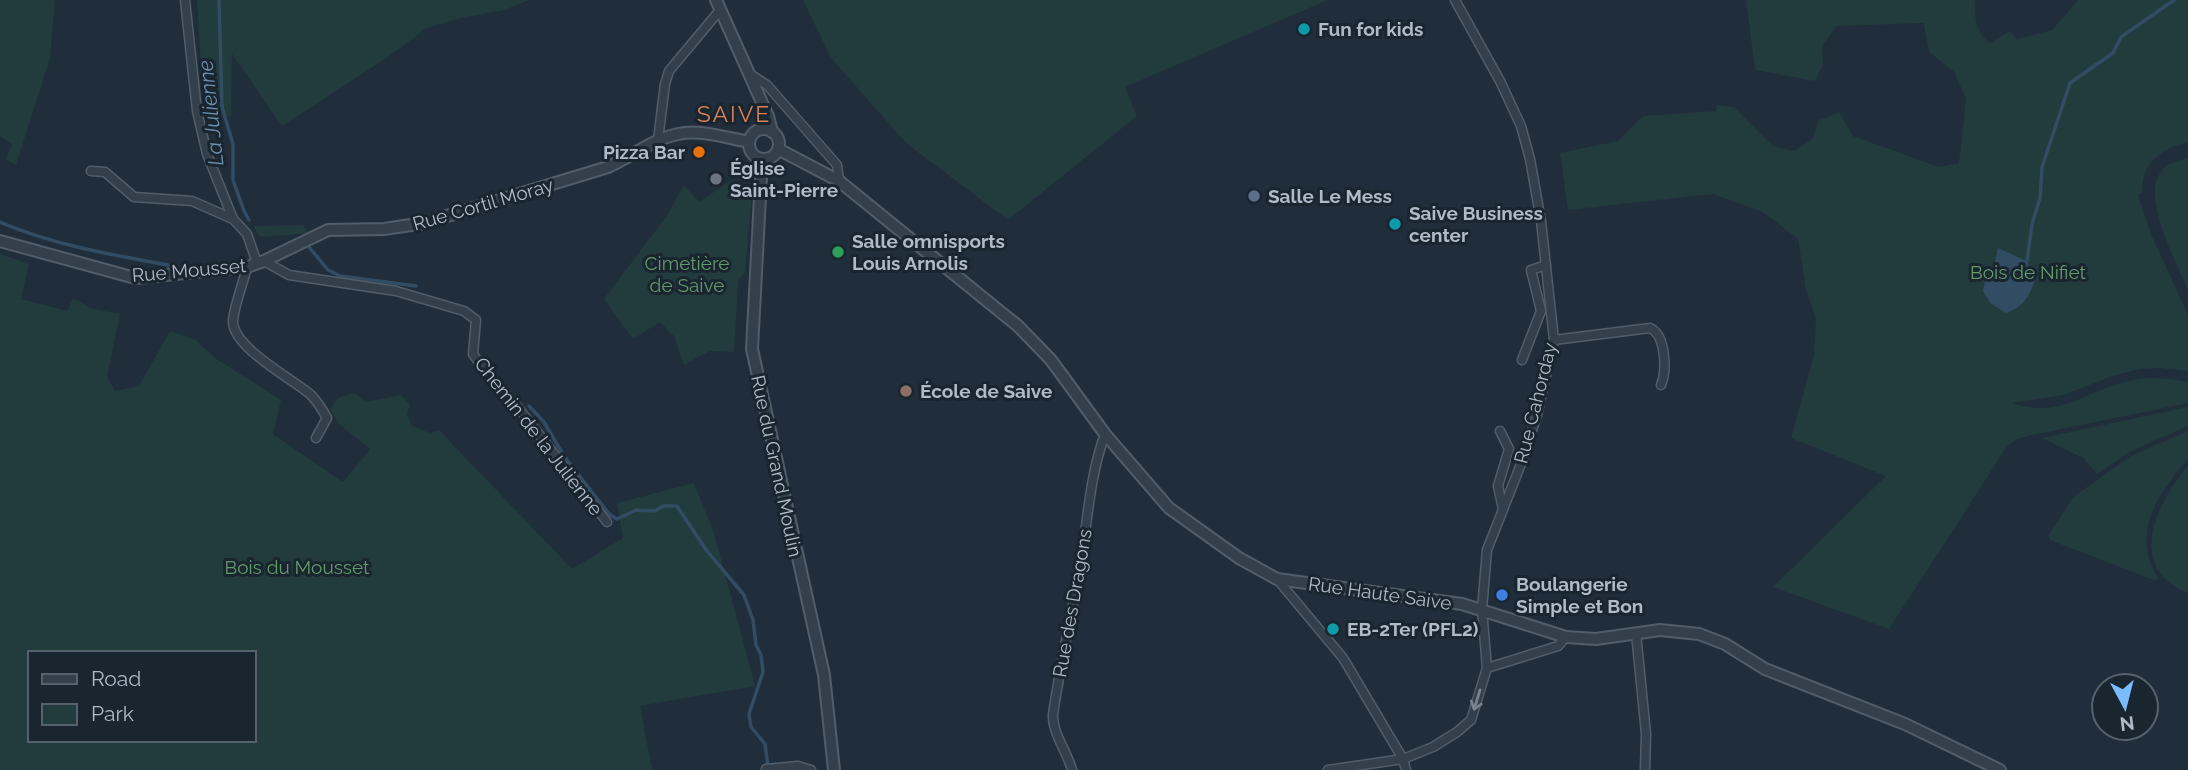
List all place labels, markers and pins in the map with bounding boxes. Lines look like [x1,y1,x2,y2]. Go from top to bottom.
place label: Fun for kids [1318,18,1423,40]
marker: Fun for kids [1296,21,1312,37]
place label: Pizza Bar [603,141,686,163]
marker: Pizza Bar [691,144,707,160]
place label: Église Saint-Pierre [730,157,838,201]
marker: Église Saint-Pierre [708,171,724,187]
place label: Salle Le Mess [1268,185,1392,207]
marker: Salle Le Mess [1246,188,1262,204]
place label: Saive Business center [1409,202,1543,246]
marker: Saive Business center [1387,216,1403,232]
place label: Salle omnisports Louis Arnolis [852,230,1005,274]
marker: Salle omnisports Louis Arnolis [830,244,846,260]
place label: École de Saive [920,380,1052,402]
marker: École de Saive [898,383,914,399]
place label: Boulangerie Simple et Bon [1516,573,1643,617]
marker: Boulangerie Simple et Bon [1494,587,1510,603]
place label: EB-2Ter (PFL2) [1347,618,1479,640]
marker: EB-2Ter (PFL2) [1325,621,1341,637]

